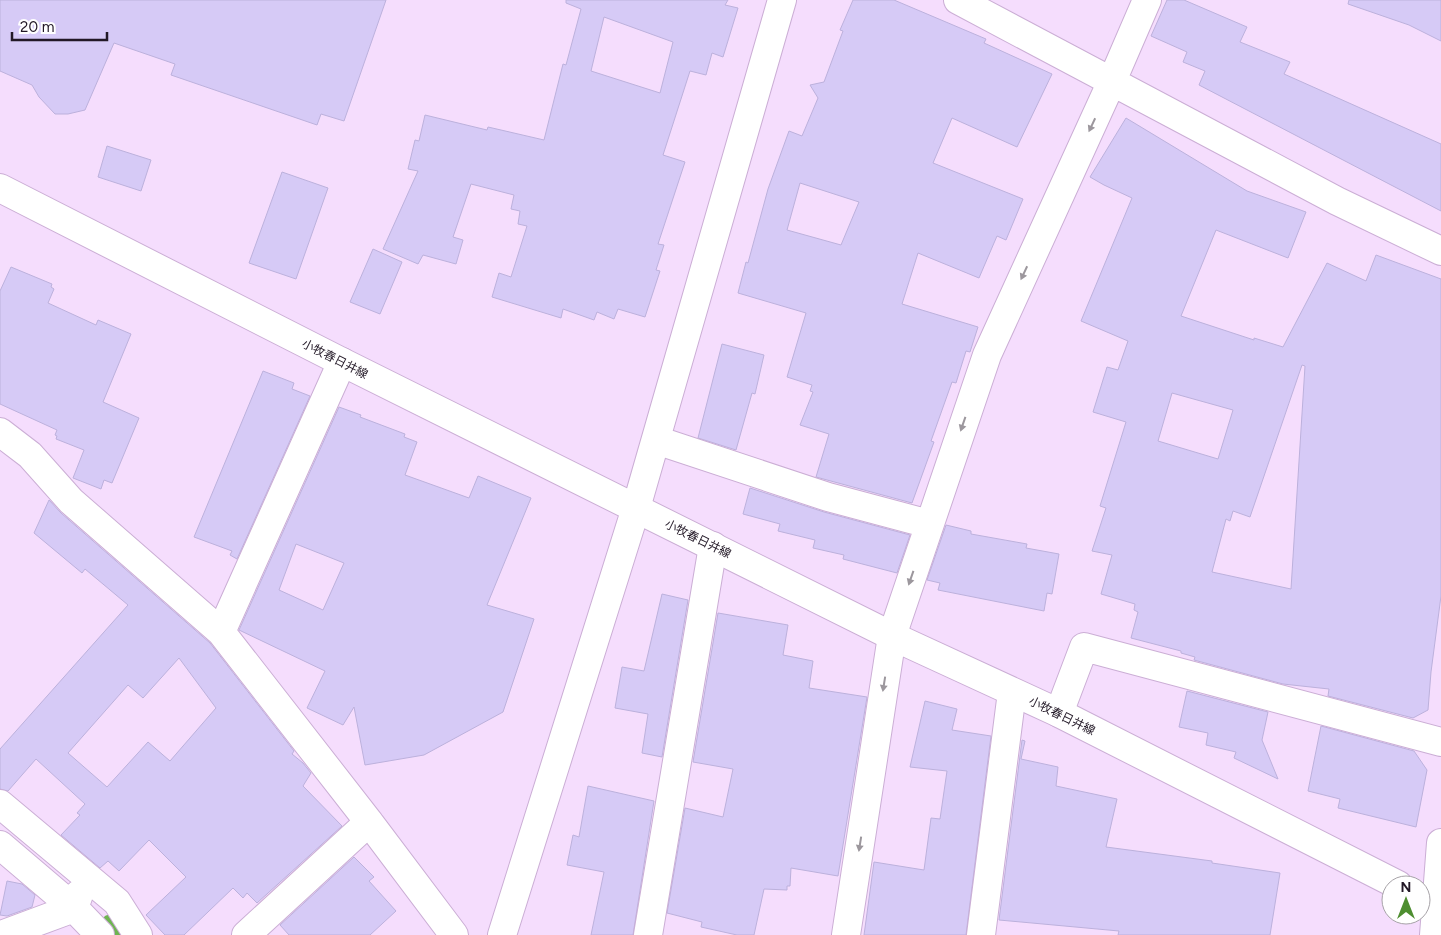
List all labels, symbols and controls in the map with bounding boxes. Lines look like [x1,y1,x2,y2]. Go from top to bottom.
scale bar [12,10,108,42]
text: 20 m [20,18,54,36]
one-way arrow [1087,118,1095,132]
one-way arrow [1020,266,1028,280]
street label: 小牧春日井線 [300,336,370,382]
one-way arrow [959,416,967,431]
street label: 小牧春日井線 [663,517,733,561]
one-way arrow [907,570,915,585]
one-way arrow [880,676,888,692]
street label: 小牧春日井線 [1027,694,1097,738]
one-way arrow [855,837,863,853]
north arrow [1381,875,1431,925]
text: N [1401,879,1411,896]

